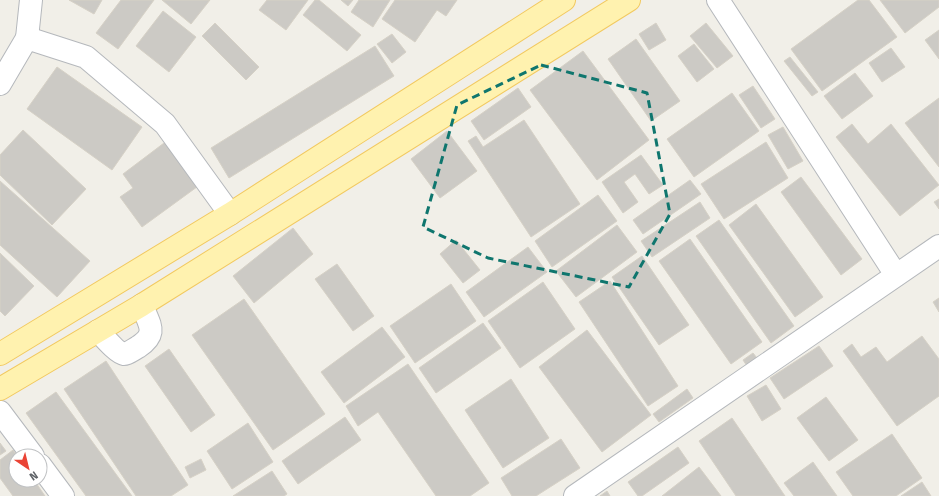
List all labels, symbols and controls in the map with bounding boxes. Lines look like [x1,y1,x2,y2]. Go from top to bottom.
north arrow [8,448,48,488]
text: N [27,468,40,483]

